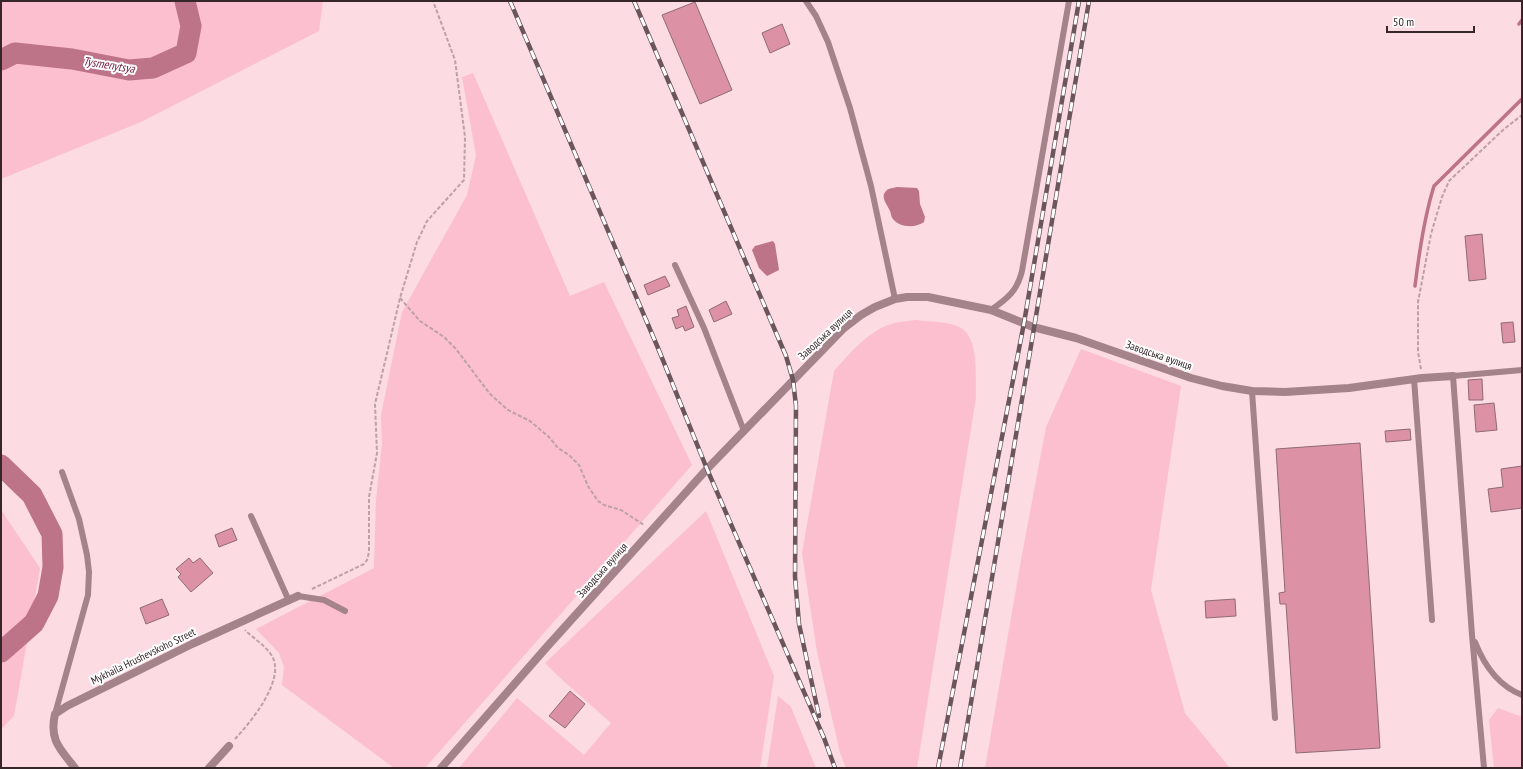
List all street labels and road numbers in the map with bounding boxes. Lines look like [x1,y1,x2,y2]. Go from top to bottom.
street label: Заводська вулиця [795,305,855,363]
street label: Заводська вулиця [1124,337,1194,373]
street label: Заводська вулиця [574,540,630,600]
street label: Mykhaila Hrushevskoho Street [88,625,198,687]

